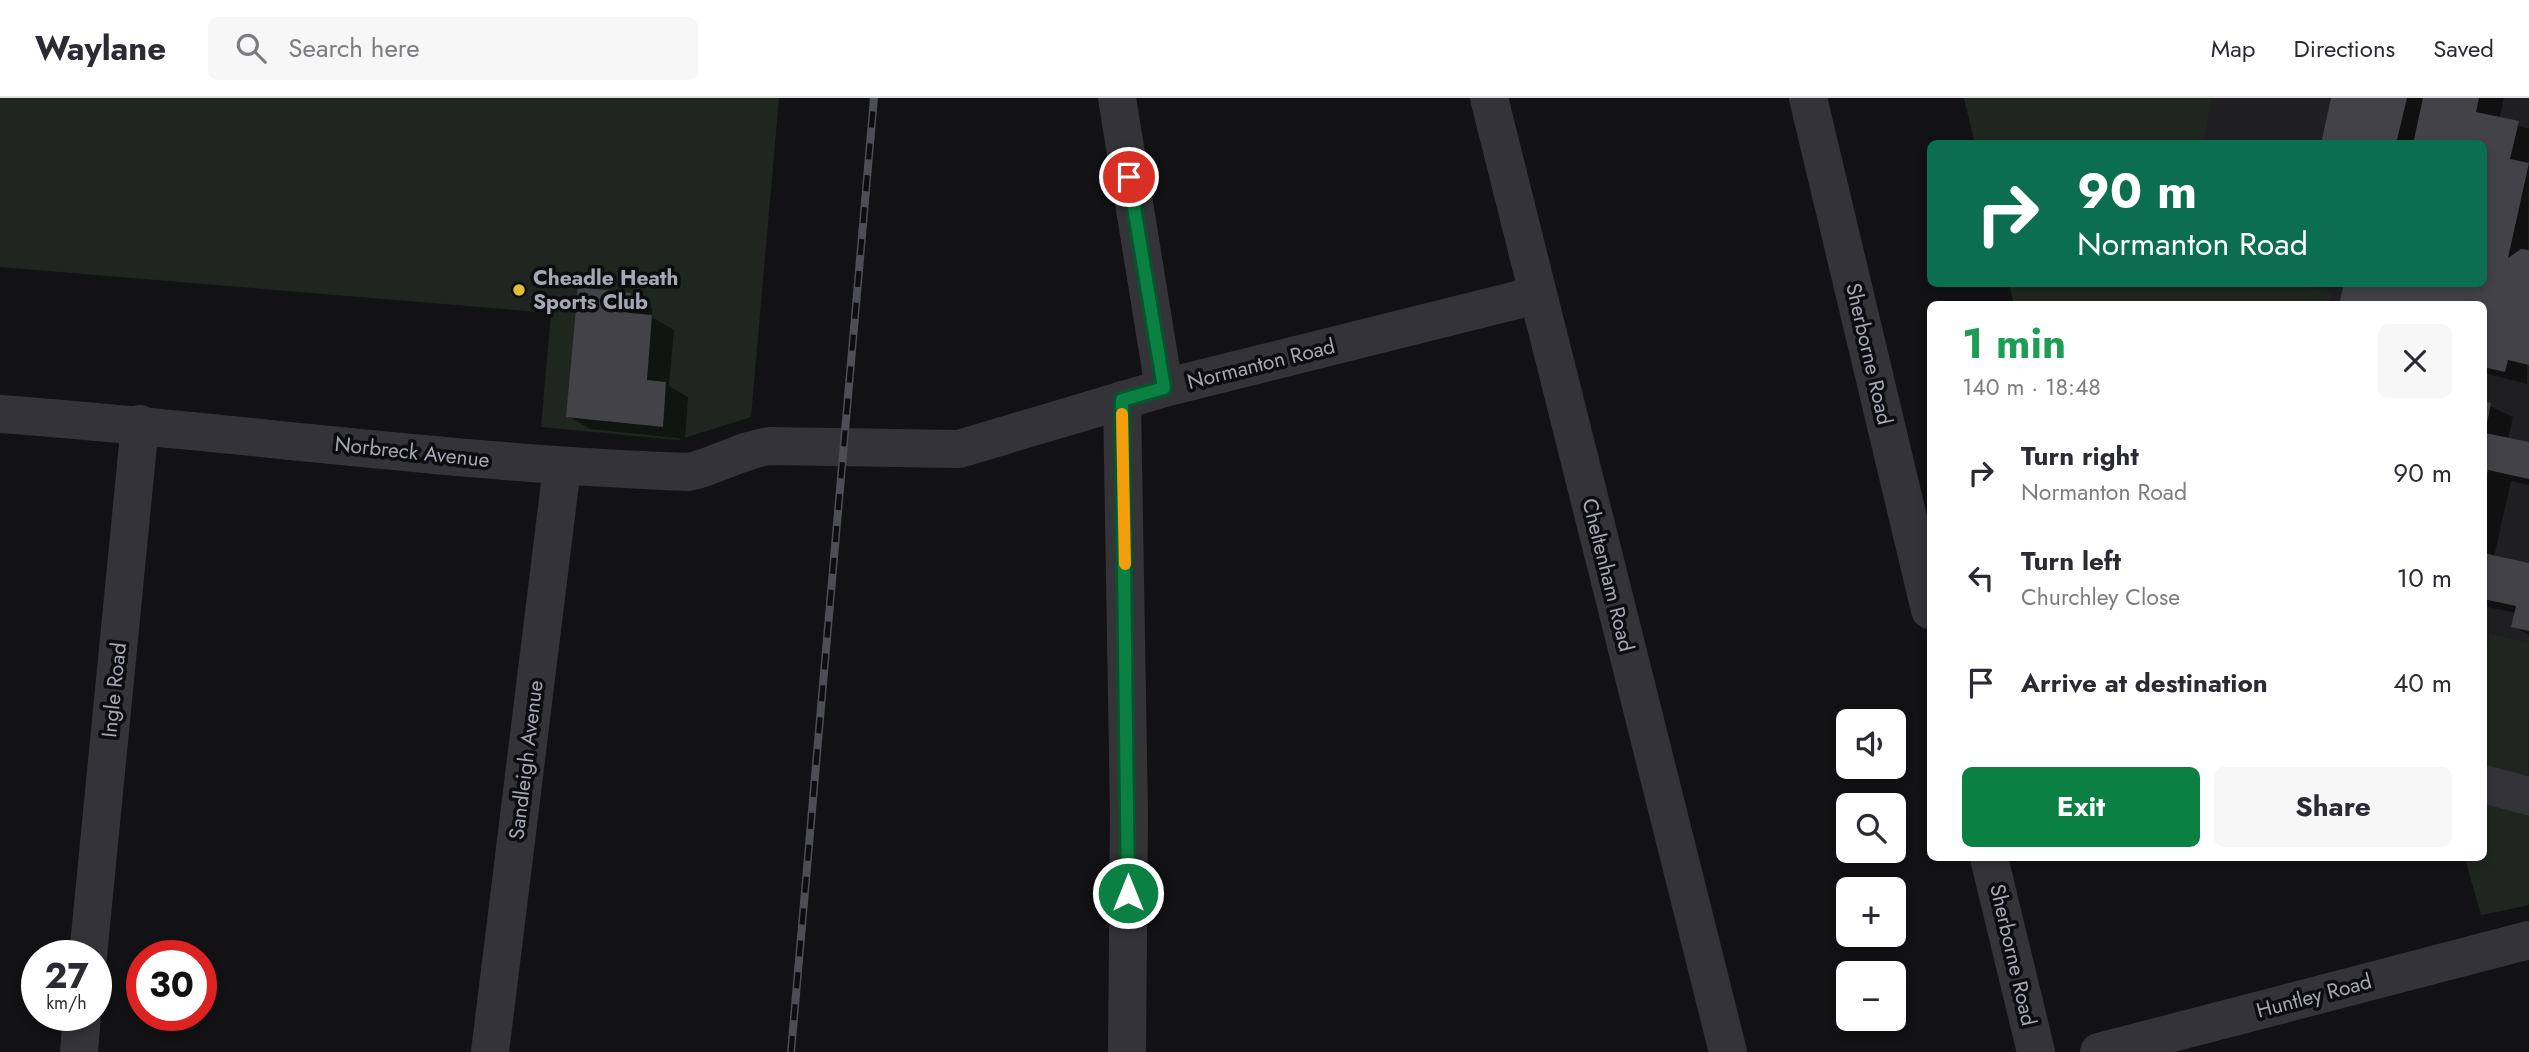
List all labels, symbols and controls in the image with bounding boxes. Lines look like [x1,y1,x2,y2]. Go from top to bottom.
search box [208,17,698,80]
text: Waylane [35,25,166,72]
icon: search [232,29,270,67]
text: Search here [288,29,420,67]
text: Map [2211,31,2256,66]
text: Directions [2294,31,2395,66]
text: Saved [2433,31,2494,66]
pin [1099,147,1159,207]
text: 90 m [2077,156,2197,226]
icon: arrive [1110,158,1148,196]
icon: right [1962,168,2053,259]
text: Normanton Road [2077,221,2308,267]
place label: Cheadle Heath Sports Club [533,263,678,317]
street label: Sherborne Road [1838,280,1900,428]
marker: Cheadle Heath Sports Club [511,282,527,298]
text: 1 min [1962,313,2066,374]
button: close [2378,324,2452,398]
street label: Normanton Road [1184,331,1338,397]
text: 140 m · 18:48 [1962,370,2101,404]
street label: Norbreck Avenue [333,429,491,475]
text: Turn right [2021,437,2139,475]
icon: right [1962,454,2000,492]
text: 90 m [2393,454,2452,492]
text: Normanton Road [2021,475,2187,509]
street label: Cheltenham Road [1574,495,1642,655]
text: Turn left [2021,542,2121,580]
icon: left [1962,559,2000,597]
text: 10 m [2397,559,2452,597]
text: Churchley Close [2021,580,2180,614]
street label: Ingle Road [94,641,134,739]
icon: arrive [1962,664,2000,702]
text: Arrive at destination [2021,664,2268,702]
text: 40 m [2393,664,2452,702]
street label: Sandleigh Avenue [501,678,551,841]
map controls [1836,709,1906,1031]
button: sound [1836,709,1906,779]
button: Exit [1962,767,2200,847]
button: Share [2214,767,2452,847]
button: search [1836,793,1906,863]
position arrow [1091,856,1165,930]
button: + [1836,877,1906,947]
street label: Sherborne Road [1982,881,2044,1029]
speed limit sign: 30 [126,940,217,1031]
text: 27 [44,951,89,1001]
button: − [1836,961,1906,1031]
street label: Huntley Road [2253,966,2375,1026]
text: km/h [46,990,87,1016]

